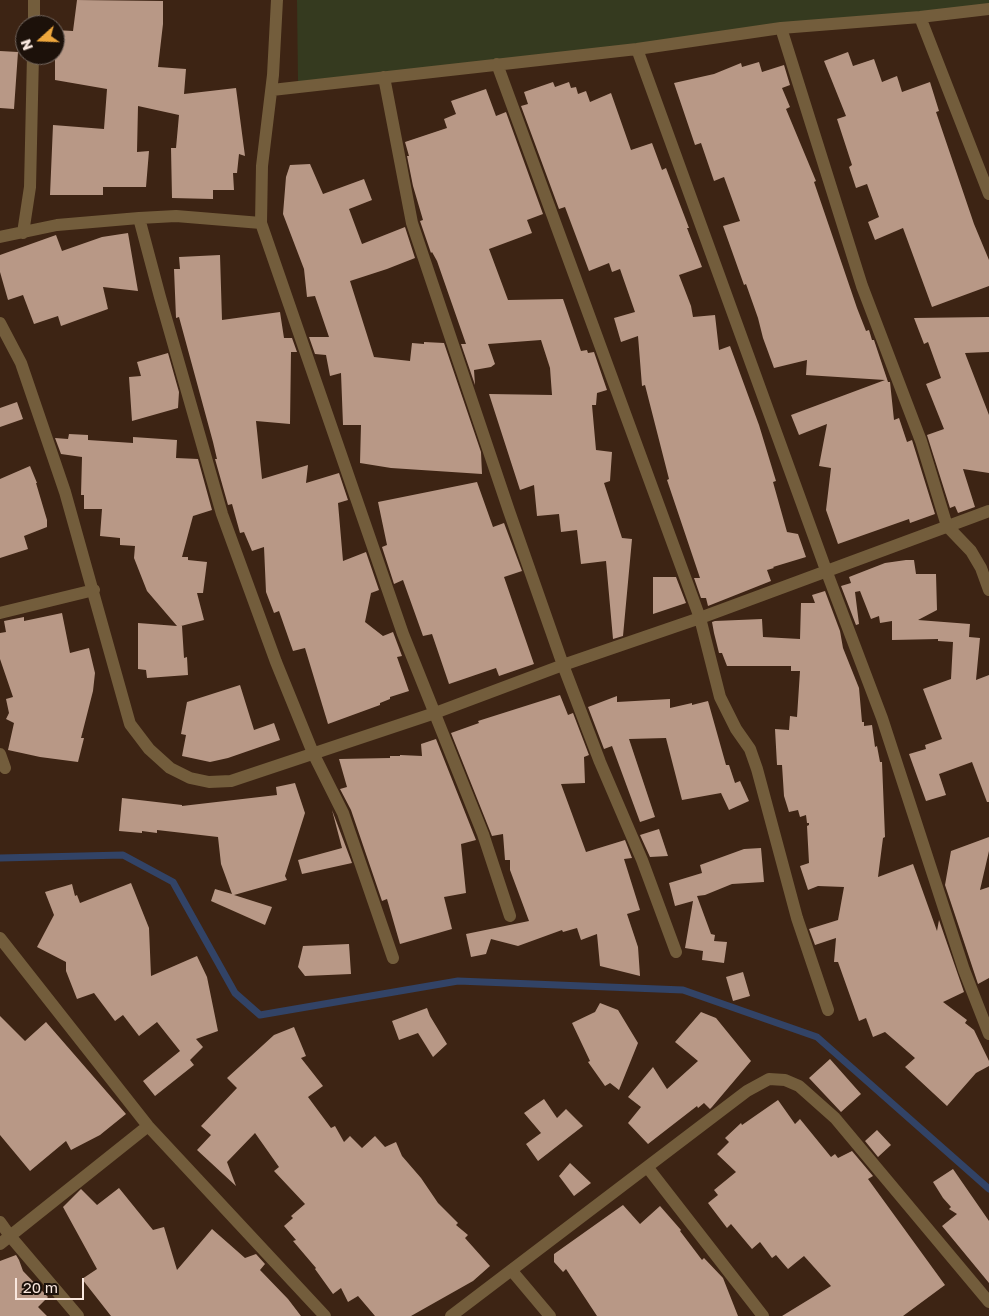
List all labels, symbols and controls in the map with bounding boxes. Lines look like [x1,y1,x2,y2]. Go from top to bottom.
north arrow [15,15,65,65]
text: N [17,37,36,53]
scale bar [18,1268,86,1300]
text: 20 m [23,1278,58,1296]

